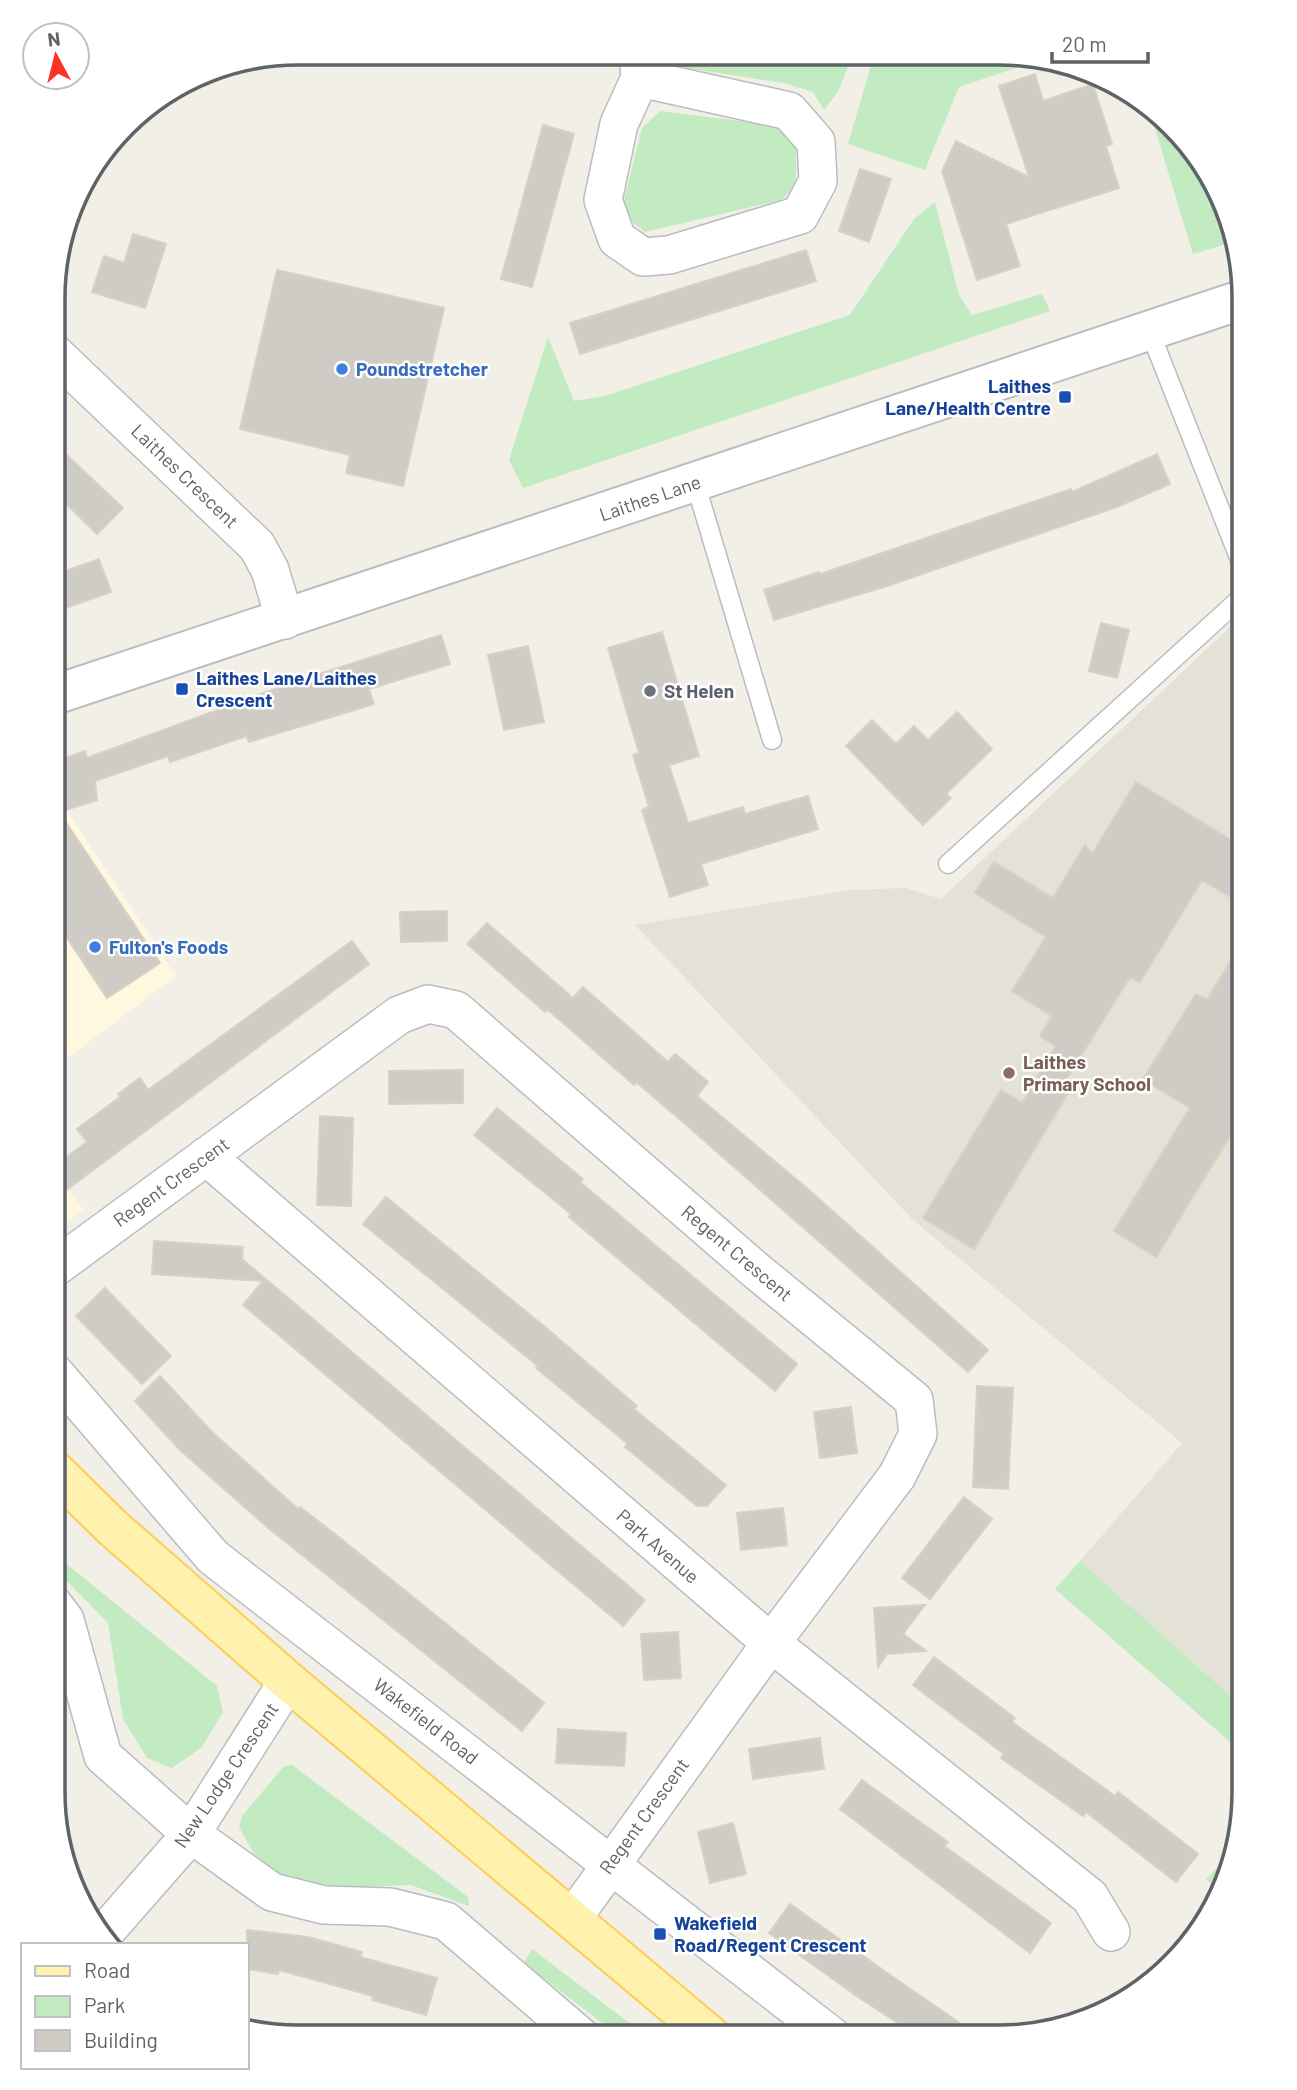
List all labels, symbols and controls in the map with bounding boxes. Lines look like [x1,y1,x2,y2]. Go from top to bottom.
north arrow [21,21,91,91]
scale bar [1052,21,1148,65]
text: N [46,26,62,51]
text: 20 m [1062,31,1107,56]
place label: Poundstretcher [356,357,489,380]
marker: Poundstretcher [334,361,350,377]
place label: Laithes Lane/Health Centre [885,374,1051,419]
marker: Laithes Lane/Health Centre [1057,389,1073,405]
street label: Laithes Crescent [127,419,244,532]
street label: Laithes Lane [596,469,704,526]
place label: Laithes Lane/Laithes Crescent [196,666,377,711]
place label: St Helen [664,679,734,702]
marker: Laithes Lane/Laithes Crescent [174,681,190,697]
marker: St Helen [642,683,658,699]
place label: Fulton's Foods [109,935,228,958]
marker: Fulton's Foods [87,939,103,955]
place label: Laithes Primary School [1023,1050,1151,1095]
marker: Laithes Primary School [1001,1065,1017,1081]
street label: Regent Crescent [108,1132,233,1231]
street label: Regent Crescent [677,1200,797,1306]
street label: Park Avenue [612,1504,704,1588]
street label: Wakefield Road [369,1672,483,1769]
street label: New Lodge Crescent [168,1698,283,1852]
street label: Regent Crescent [594,1753,693,1878]
place label: Wakefield Road/Regent Crescent [674,1911,867,1956]
marker: Wakefield Road/Regent Crescent [652,1926,668,1942]
legend [21,1943,248,2069]
text: Road [84,1957,130,1982]
text: Park [84,1992,125,2017]
text: Building [84,2027,158,2052]

